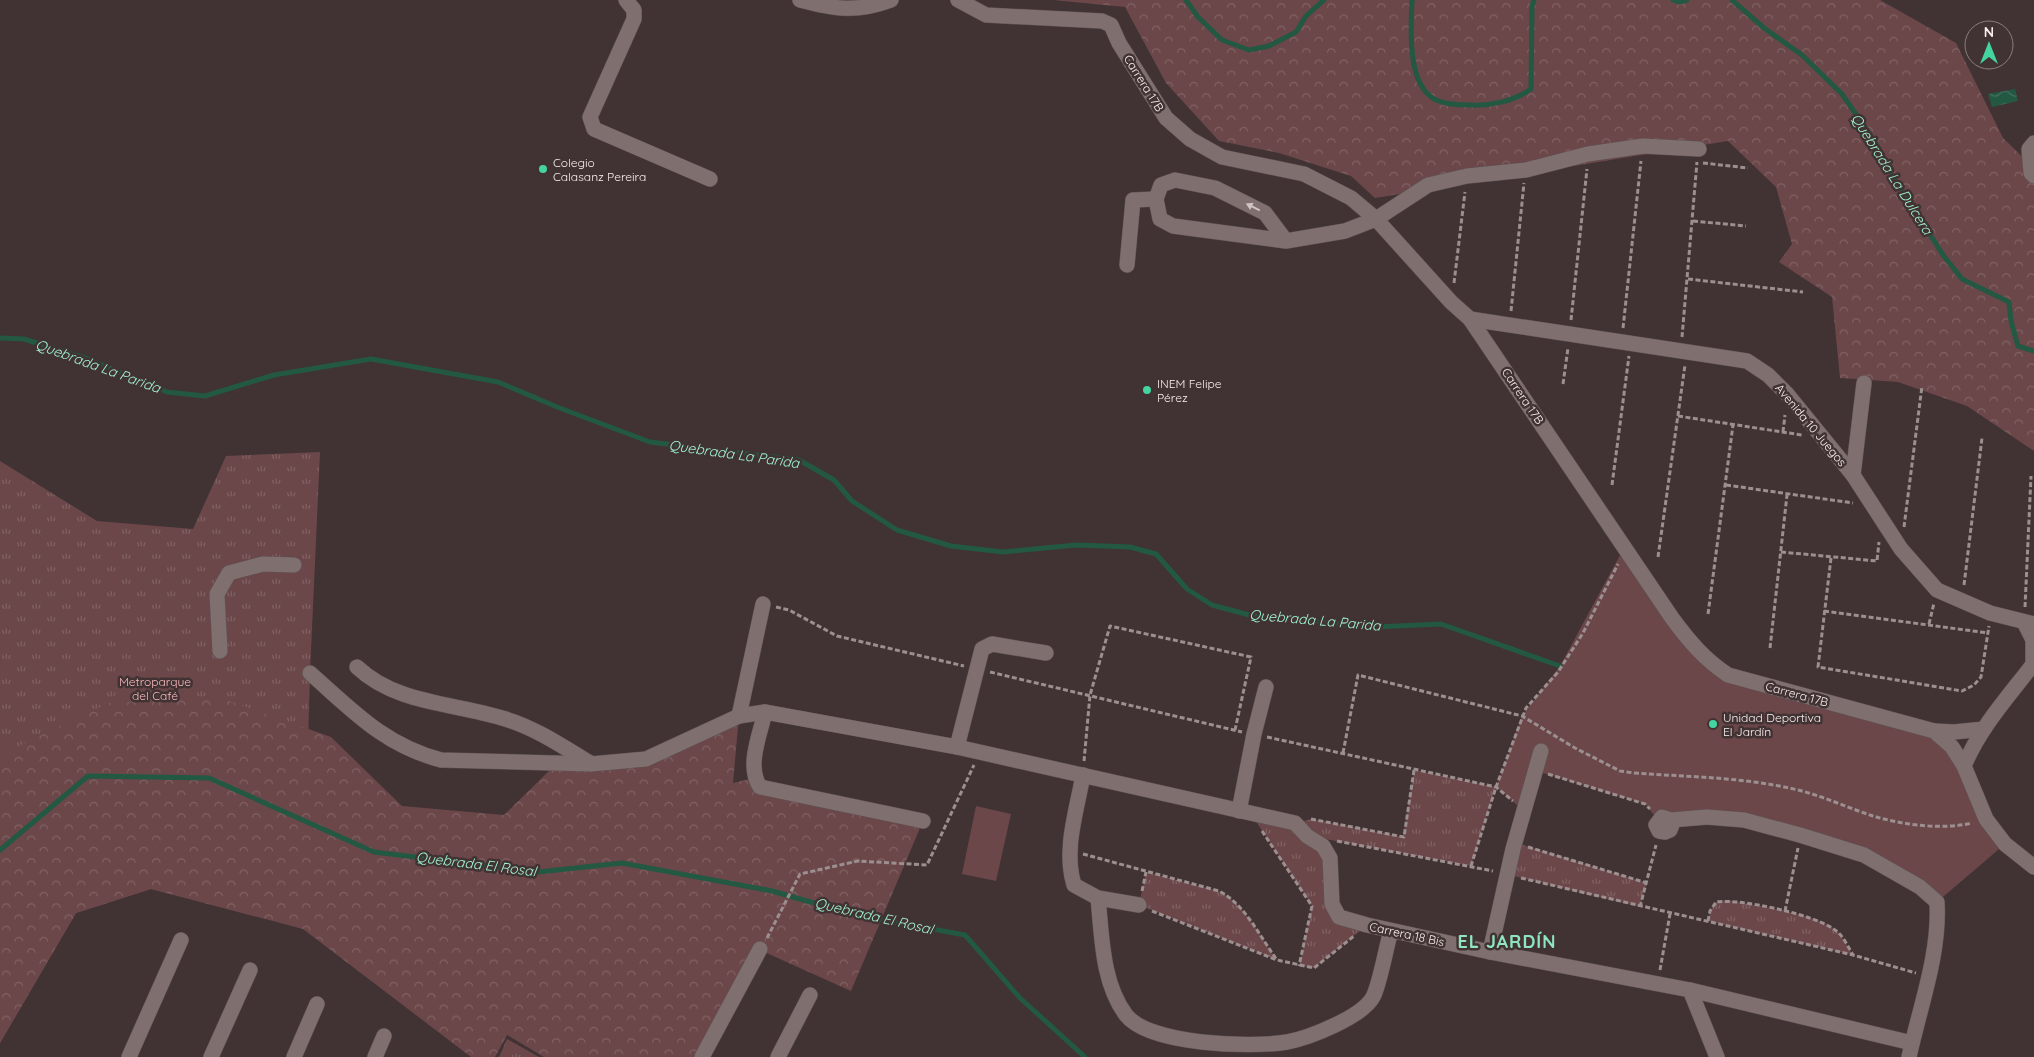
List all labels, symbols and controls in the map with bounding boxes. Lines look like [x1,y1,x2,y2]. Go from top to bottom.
north arrow [1964,20,2014,70]
text: N [1984,23,1994,41]
street label: Carrera 17B [1121,52,1167,114]
water label: Quebrada La Dulcera [1847,110,1937,239]
place label: Colegio Calasanz Pereira [553,155,646,184]
marker: Colegio Calasanz Pereira [537,163,549,175]
one-way arrow [1246,203,1260,211]
water label: Quebrada La Parida [33,335,164,397]
street label: Carrera 17B [1499,365,1547,427]
place label: INEM Felipe Pérez [1157,376,1222,405]
street label: Avenida 10 Juegos [1772,381,1850,470]
marker: INEM Felipe Pérez [1141,384,1153,396]
water label: Quebrada La Parida [668,436,802,472]
water label: Quebrada La Parida [1249,605,1383,635]
park label: Metroparque del Café [119,674,191,703]
street label: Carrera 17B [1764,678,1830,710]
place label: Unidad Deportiva El Jardín [1723,710,1821,739]
marker: Unidad Deportiva El Jardín [1707,718,1719,730]
water label: Quebrada El Rosal [415,848,539,881]
water label: Quebrada El Rosal [813,894,937,939]
street label: Carrera 18 Bis [1368,919,1446,949]
district label: EL JARDÍN [1457,930,1557,953]

